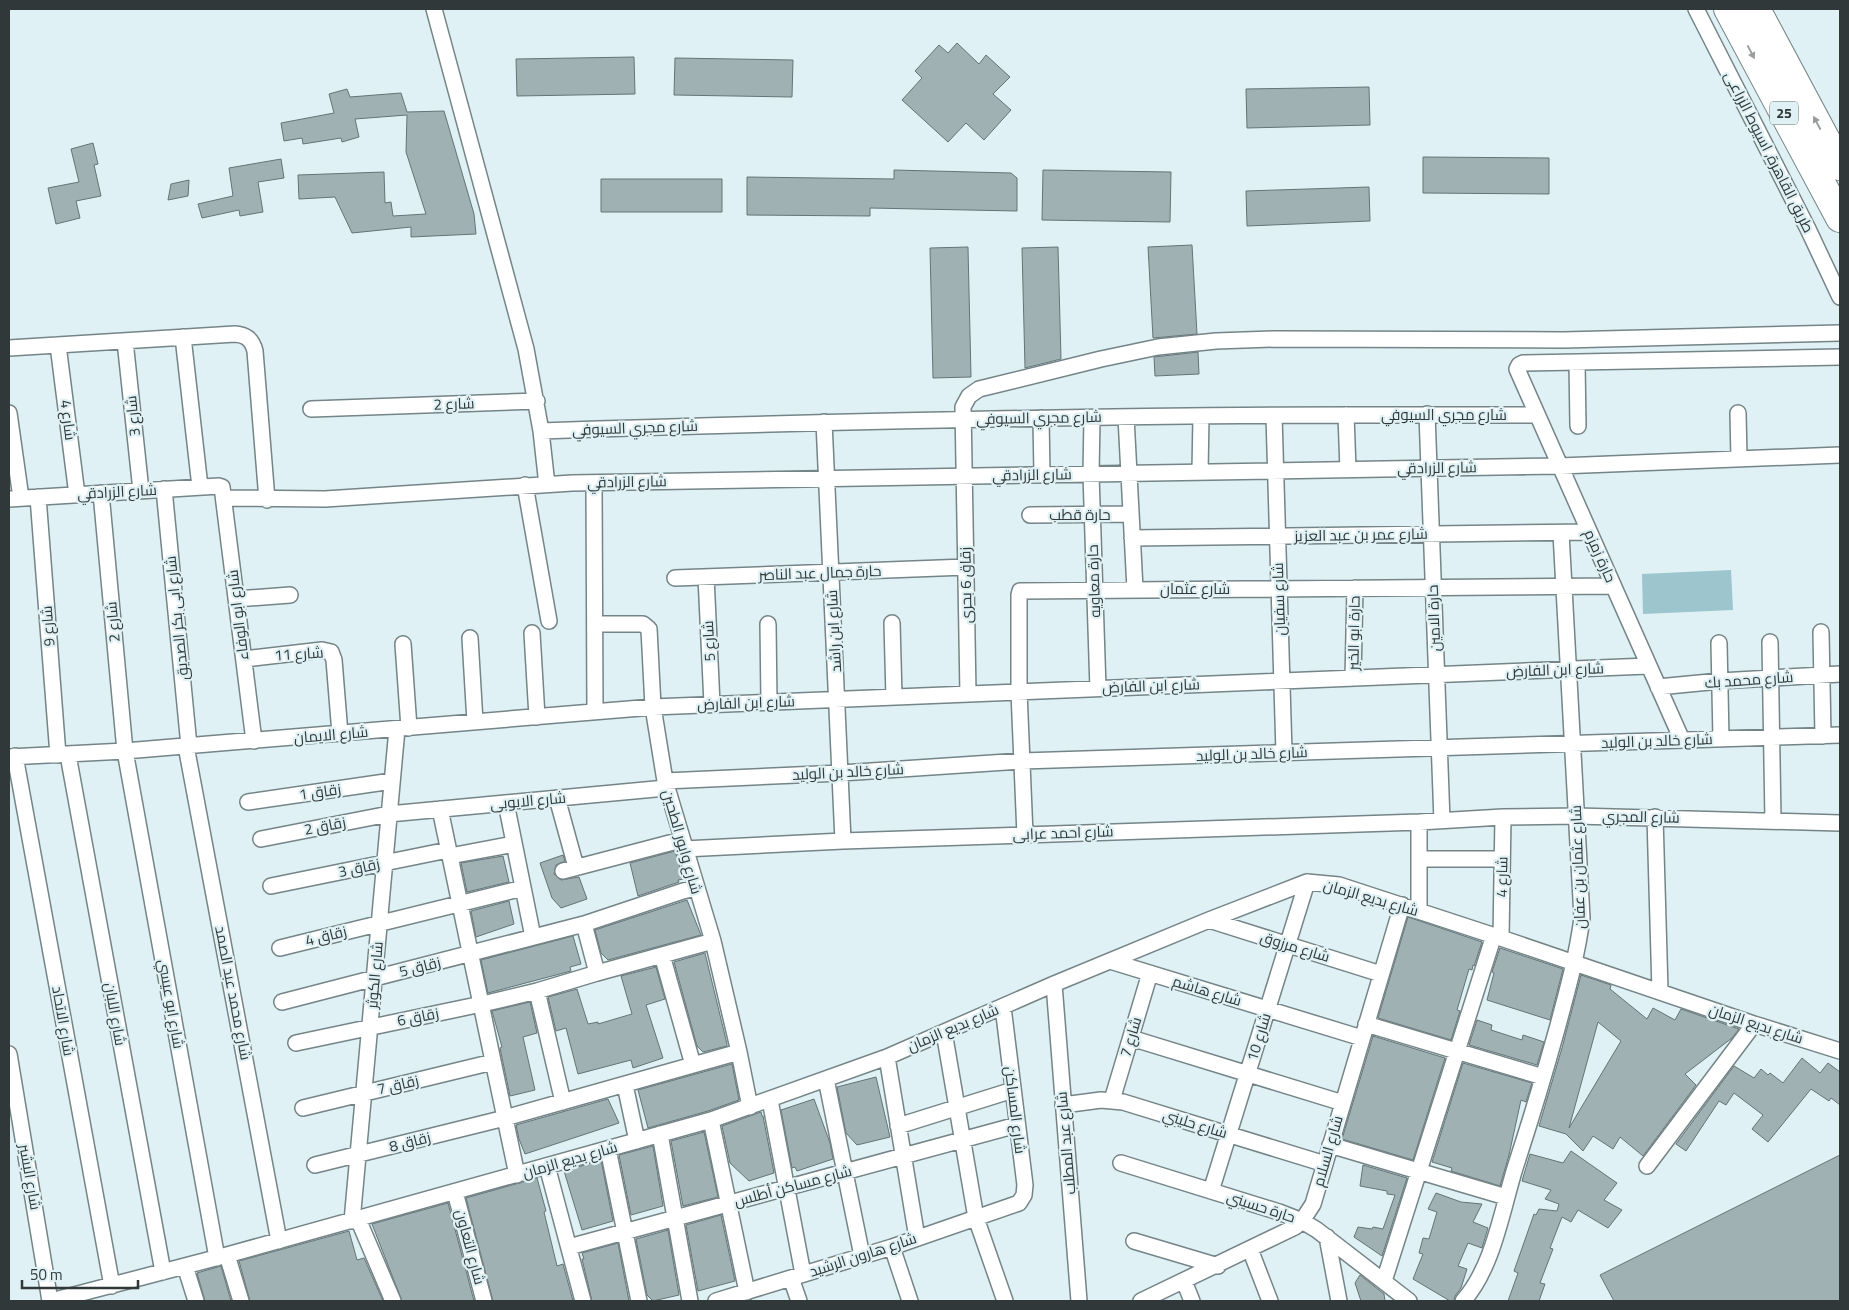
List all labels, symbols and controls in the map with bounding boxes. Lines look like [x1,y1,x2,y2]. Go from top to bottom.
one-way arrow [1747,44,1755,59]
street label: طريق القاهرة, اسيوط الزراعى [1719,67,1820,237]
road number: 25 [1770,102,1798,125]
one-way arrow [1813,116,1821,130]
street label: شارع 2 [433,391,475,416]
street label: شارع 3 [119,395,146,438]
street label: شارع 4 [55,398,82,442]
street label: شارع مجري السيوفي [1381,403,1507,427]
street label: شارع مجري السيوفي [976,405,1102,431]
street label: شارع مجري السيوفي [572,414,698,442]
street label: شارع الزرادقي [1397,455,1477,481]
street label: شارع الزرادقي [992,462,1072,488]
street label: شارع الزرادقي [587,469,667,495]
street label: شارع الزرادقي [77,478,157,506]
street label: حارة قطب [1049,503,1111,526]
street label: شارع عمر بن عبد العزيز [1293,522,1428,547]
street label: حارة زمزم [1579,525,1622,586]
street label: حارة معاويه [1081,544,1106,618]
street label: زقاق 6 بحرى [953,547,978,623]
street label: شارع ابى بكر الصديق [159,555,194,681]
street label: حارة جمال عبد الناصر [757,559,882,586]
street label: شارع سفيان [1266,562,1291,636]
street label: شارع ابو الوفاء [221,569,254,662]
street label: شارع عثمان [1160,577,1230,600]
street label: حارة الامين [1421,584,1446,652]
street label: شارع ابن راشد [820,589,847,673]
street label: حارة ابو الخير [1341,595,1366,672]
street label: شارع 2 [99,601,126,643]
street label: شارع 9 [35,605,60,647]
street label: شارع 5 [696,620,721,662]
street label: شارع 11 [274,640,324,667]
street label: شارع ابن الفارض [1506,656,1604,683]
street label: شارع محمد بك [1704,665,1794,694]
street label: شارع ابن الفارض [1102,672,1200,699]
street label: شارع ابن الفارض [697,689,795,716]
street label: شارع الايمان [293,720,369,749]
street label: شارع خالد بن الوليد [1601,727,1713,754]
street label: شارع خالد بن الوليد [1196,740,1308,767]
street label: شارع خالد بن الوليد [792,757,904,786]
street label: زقاق 1 [297,777,342,806]
street label: شارع الايوبى [489,786,567,815]
street label: شارع وابور الطحين [657,787,708,897]
street label: شارع المجري [1602,804,1680,830]
street label: شارع عثمان بن عفان [1564,805,1591,929]
street label: زقاق 2 [302,810,348,841]
street label: شارع احمد عرابى [1012,819,1114,846]
street label: زقاق 3 [336,852,382,883]
street label: شارع 4 [1490,856,1513,898]
street label: شارع بديع الزمان [1321,873,1421,922]
street label: زقاق 4 [303,919,349,952]
street label: شارع محمد عبد الصمد [209,924,258,1062]
street label: شارع مرزوق [1258,925,1333,968]
street label: شارع الكوثر [360,940,389,1011]
street label: زقاق 5 [397,950,443,983]
street label: شارع ابو عيسي [151,957,191,1051]
street label: شارع هاشم [1170,969,1244,1012]
street label: شارع اللبان [99,980,132,1047]
street label: شارع الاتحاد [46,984,81,1058]
street label: شارع بديع الزمان [1706,997,1806,1050]
street label: شارع بديع الزمان [903,998,1002,1057]
street label: زقاق 6 [395,1001,441,1032]
street label: شارع 10 [1240,1010,1277,1064]
street label: شارع 7 [1114,1014,1147,1060]
street label: شارع المساكن [999,1065,1032,1155]
street label: زقاق 7 [375,1069,421,1100]
street label: شارع عبد المطلب [1050,1091,1081,1196]
street label: شارع حليني [1160,1103,1230,1145]
street label: شارع السلام [1306,1113,1349,1189]
street label: زقاق 8 [387,1125,433,1158]
street label: شارع بديع الزمان [520,1135,620,1184]
street label: شارع البشير [13,1141,48,1212]
street label: شارع مساكن أطلس [731,1159,854,1212]
street label: حارة حسيني [1223,1185,1299,1229]
street label: شارع التعاون [449,1207,492,1287]
street label: شارع هارون الرشيد [806,1226,919,1283]
scale bar [22,1258,139,1290]
text: 50 m [30,1263,63,1286]

